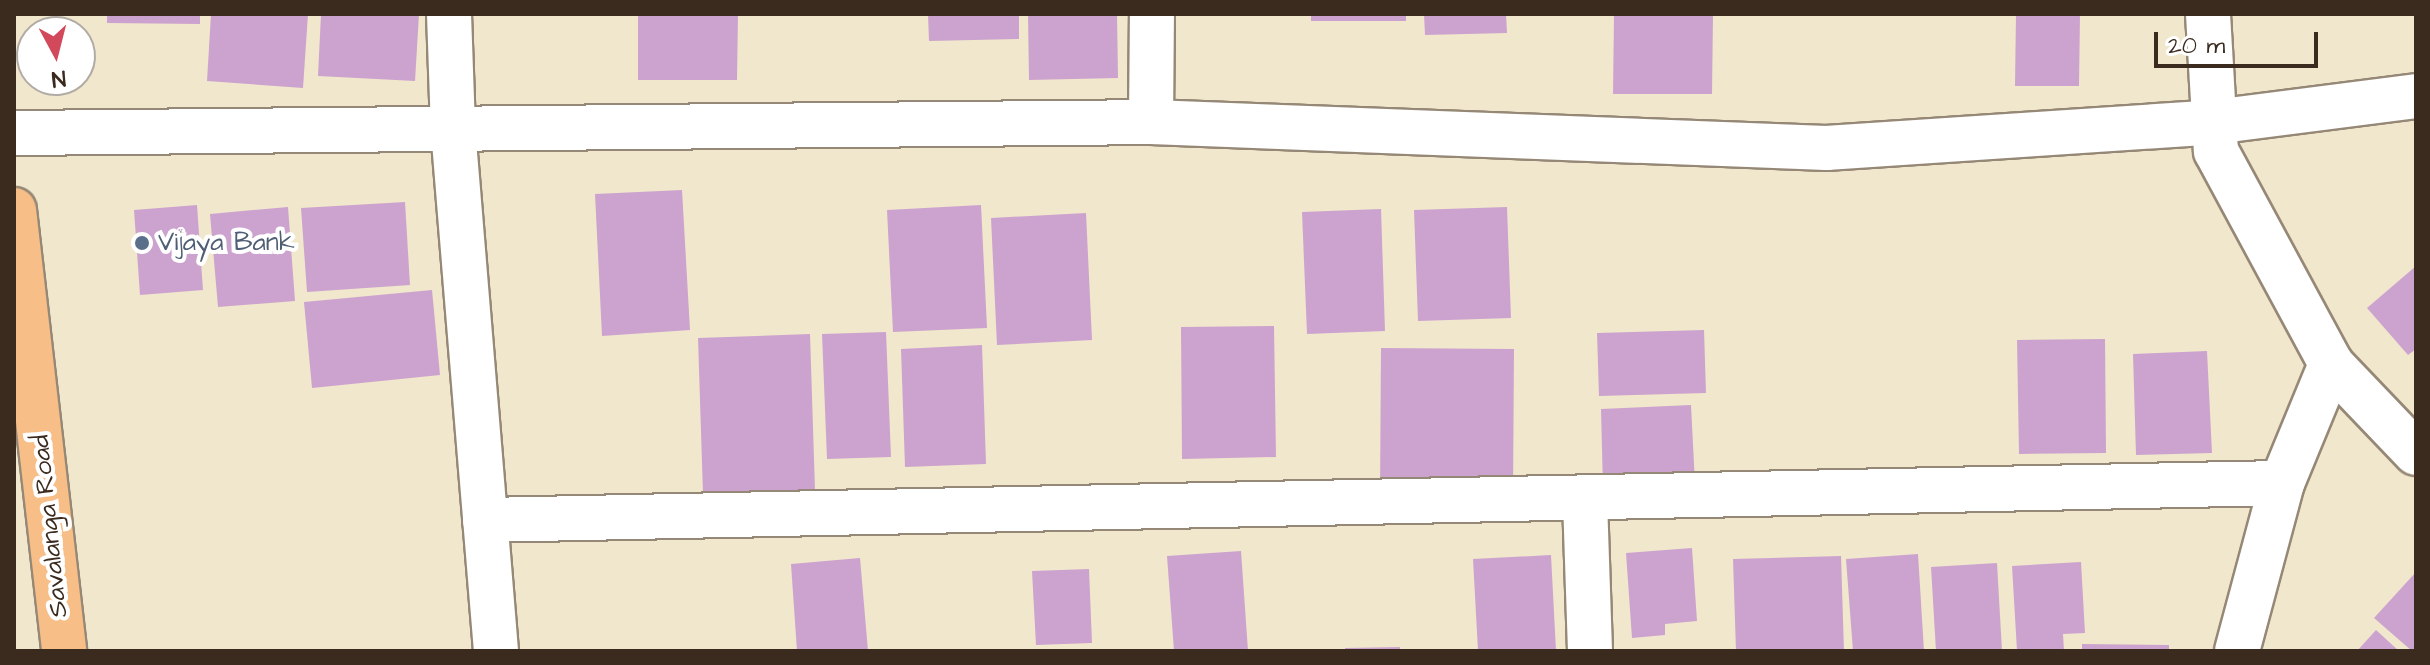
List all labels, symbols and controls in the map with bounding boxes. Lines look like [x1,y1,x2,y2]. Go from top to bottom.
north arrow [16,16,96,96]
scale bar [2158,16,2322,66]
text: 20 m [2168,29,2225,63]
text: N [50,62,67,95]
place label: Vijaya Bank [158,227,295,259]
marker: Vijaya Bank [133,234,151,252]
street label: Savalanga Road [25,433,75,619]

